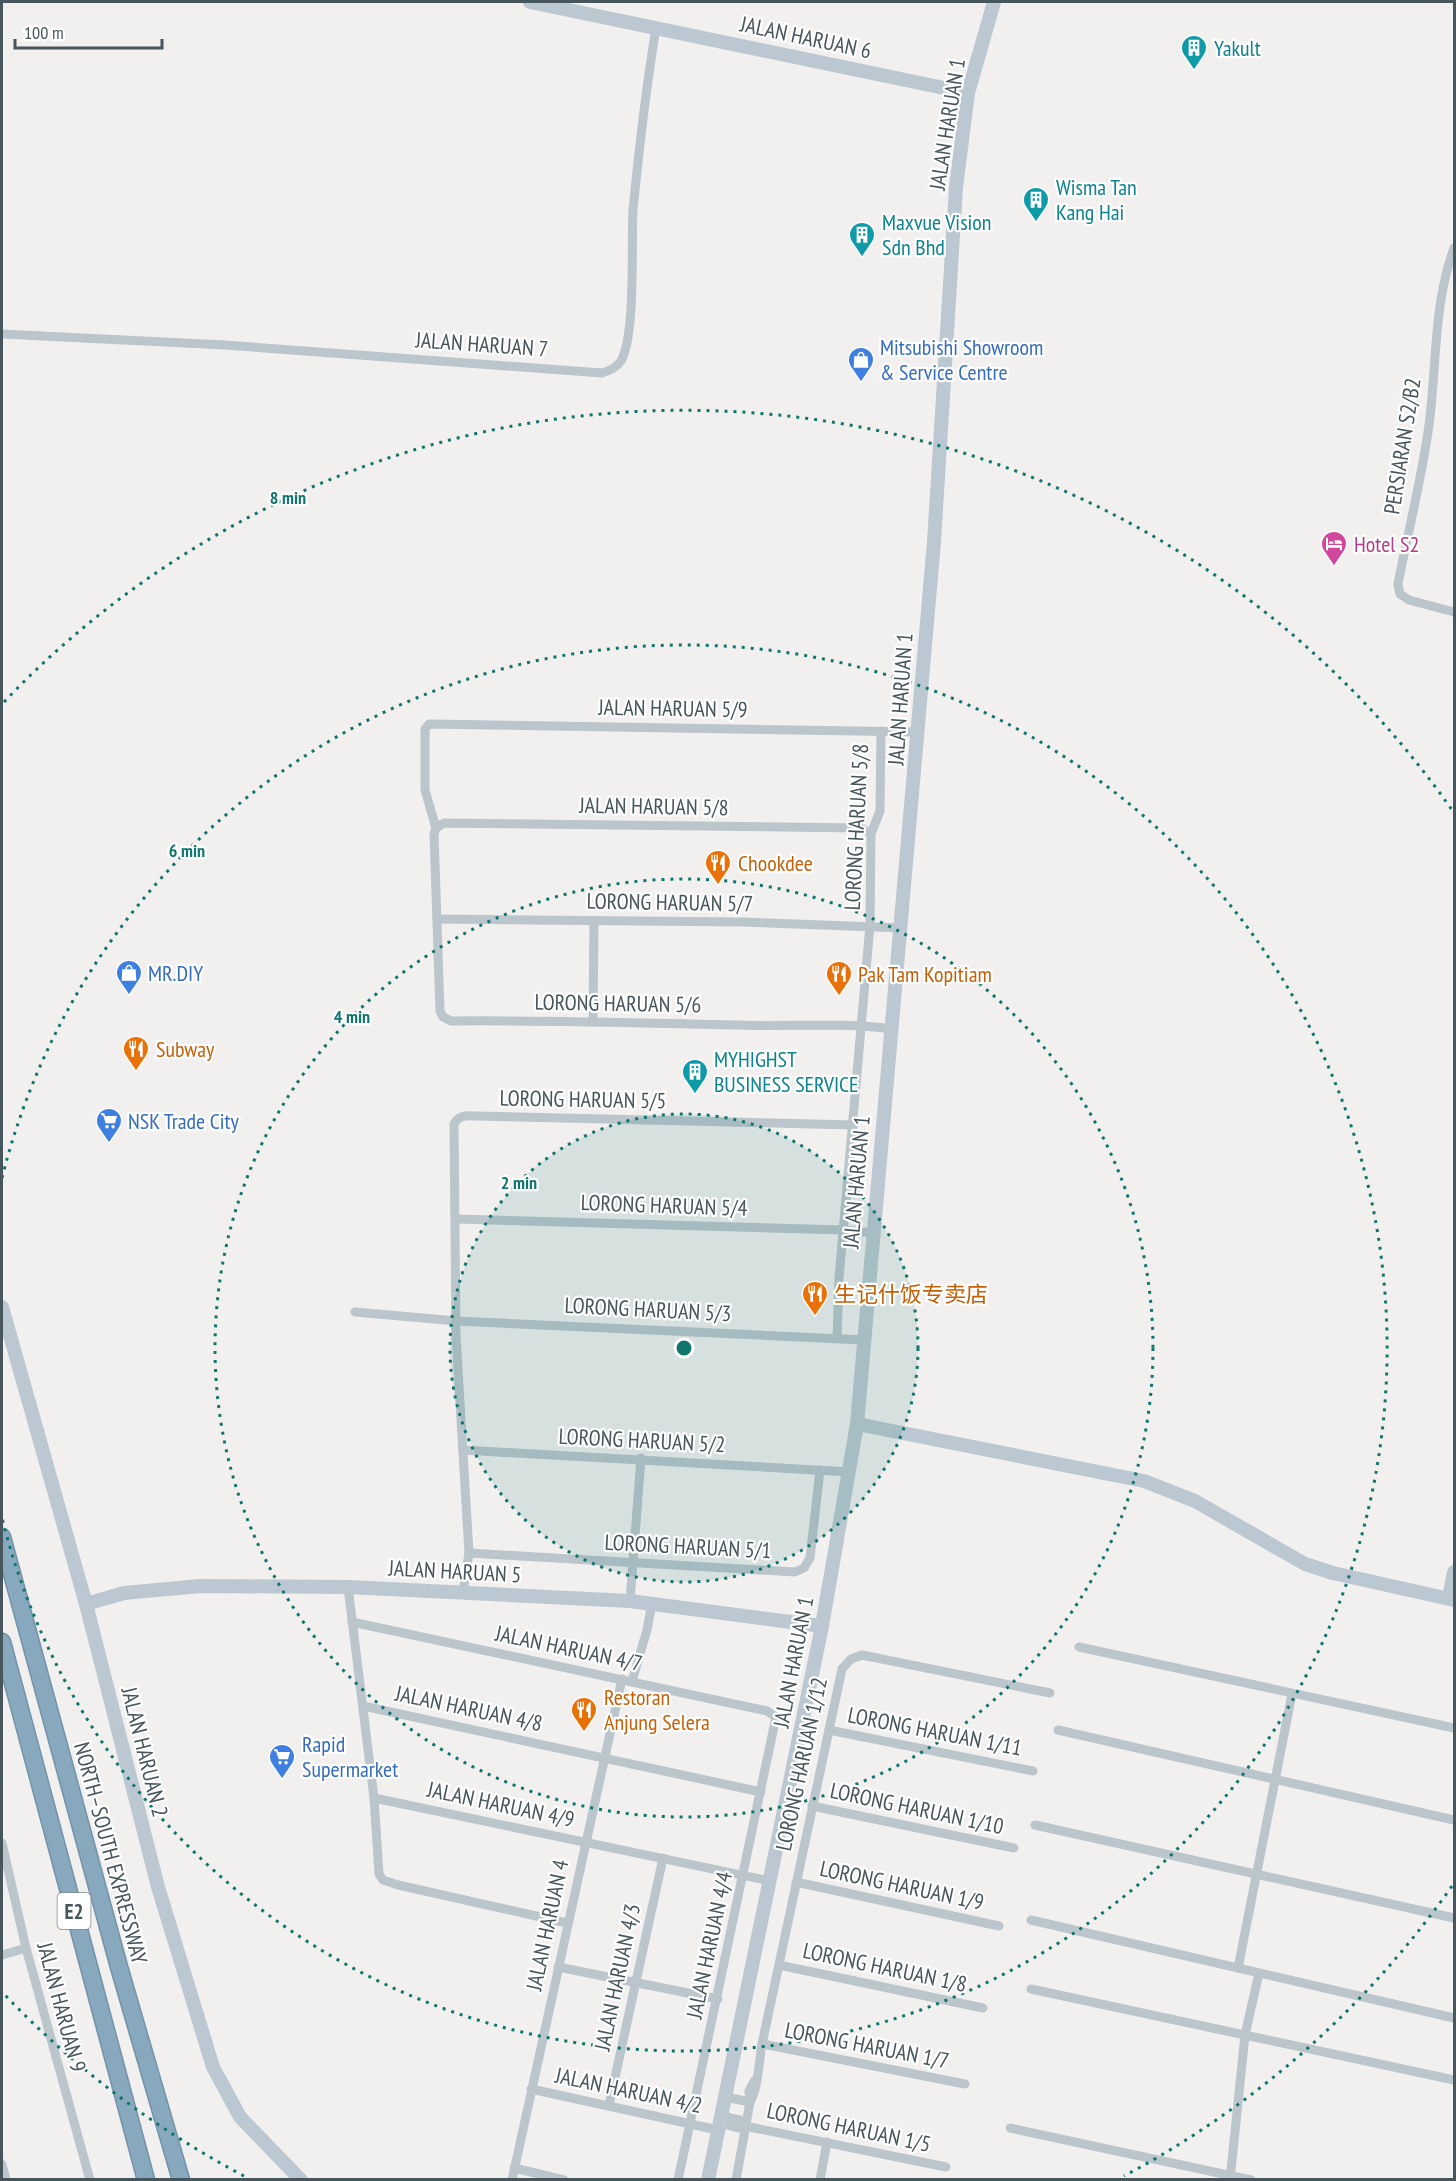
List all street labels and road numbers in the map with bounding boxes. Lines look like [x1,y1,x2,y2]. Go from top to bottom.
street label: JALAN HARUAN 6 [737,9,874,65]
street label: JALAN HARUAN 1 [923,56,971,193]
street label: JALAN HARUAN 7 [414,325,549,363]
street label: PERSIARAN S2/B2 [1377,376,1427,516]
street label: JALAN HARUAN 1 [881,632,919,767]
street label: JALAN HARUAN 5/9 [597,693,748,723]
street label: LORONG HARUAN 5/8 [838,743,874,911]
street label: JALAN HARUAN 5/8 [578,791,729,821]
street label: LORONG HARUAN 5/7 [586,887,754,917]
street label: LORONG HARUAN 5/6 [534,988,702,1018]
street label: LORONG HARUAN 5/5 [499,1084,667,1114]
street label: JALAN HARUAN 1 [836,1115,876,1250]
street label: LORONG HARUAN 5/4 [580,1188,748,1222]
street label: LORONG HARUAN 5/3 [564,1291,732,1327]
street label: LORONG HARUAN 5/2 [558,1422,726,1458]
street label: LORONG HARUAN 5/1 [604,1528,772,1564]
street label: JALAN HARUAN 5 [387,1553,522,1588]
street label: JALAN HARUAN 1 [766,1594,819,1731]
street label: JALAN HARUAN 4/7 [492,1619,645,1677]
street label: LORONG HARUAN 1/12 [769,1675,833,1853]
street label: JALAN HARUAN 4/8 [392,1679,545,1737]
street label: JALAN HARUAN 2 [115,1683,175,1820]
street label: LORONG HARUAN 1/11 [846,1700,1024,1762]
street label: NORTH–SOUTH EXPRESSWAY [68,1739,154,1967]
street label: JALAN HARUAN 4/9 [424,1775,577,1833]
street label: LORONG HARUAN 1/10 [828,1776,1006,1840]
street label: LORONG HARUAN 1/9 [818,1854,986,1916]
street label: JALAN HARUAN 4 [519,1857,575,1994]
street label: JALAN HARUAN 4/4 [680,1869,738,2022]
road number: E2 [58,1893,90,1929]
street label: JALAN HARUAN 4/3 [588,1901,646,2054]
street label: LORONG HARUAN 1/8 [801,1936,969,1998]
street label: JALAN HARUAN 9 [31,1938,93,2075]
street label: LORONG HARUAN 1/7 [783,2015,951,2075]
street label: JALAN HARUAN 4/2 [552,2061,705,2119]
street label: LORONG HARUAN 1/5 [765,2096,933,2158]

